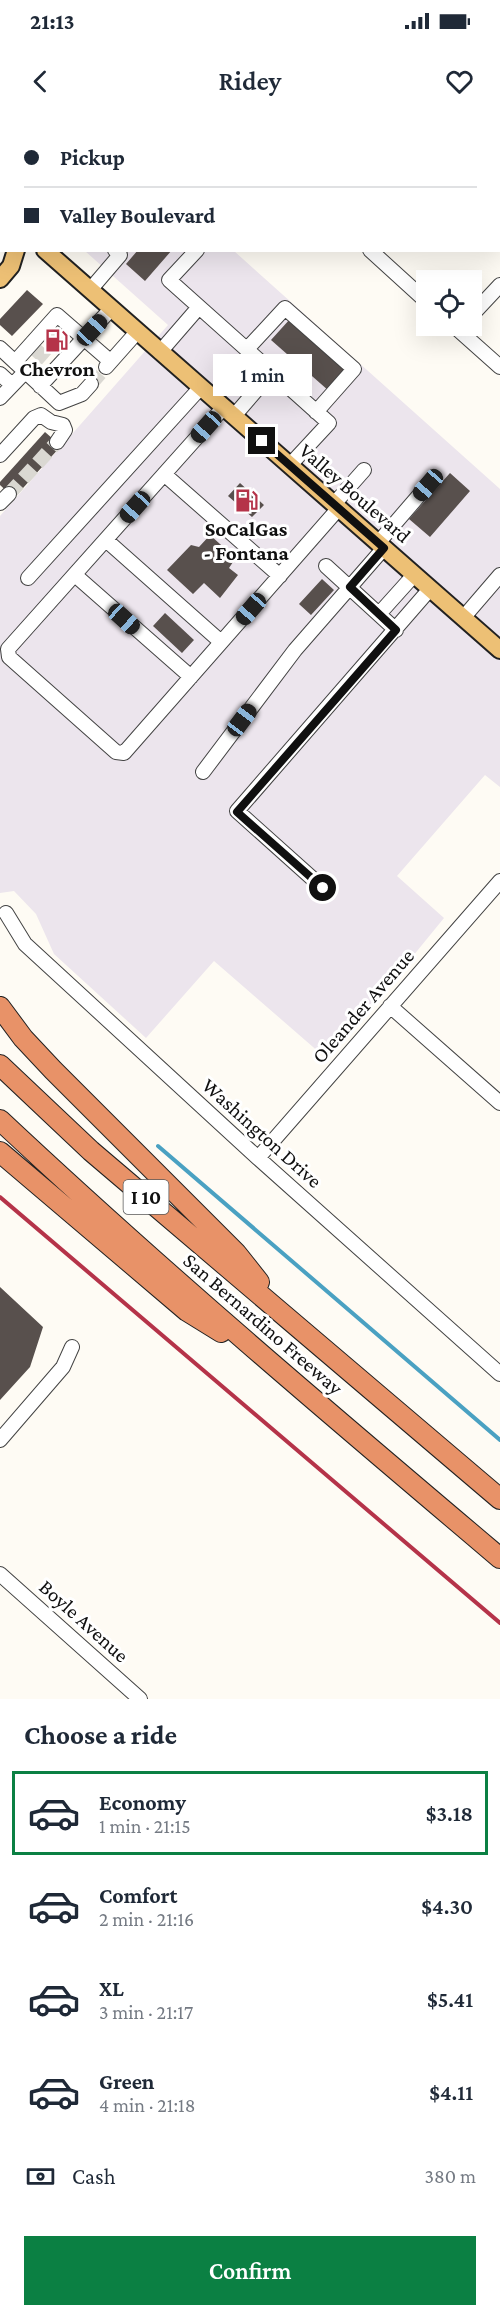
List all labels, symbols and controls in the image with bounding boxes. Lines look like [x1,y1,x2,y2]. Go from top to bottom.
text: 21:13 [30,9,75,34]
icon: back [24,65,57,98]
icon: heart [443,65,476,98]
text: Ridey [219,66,282,96]
text: Pickup [60,145,125,170]
text: Valley Boulevard [60,203,215,228]
map controls [416,270,482,336]
button: locate [416,270,482,336]
car [73,311,111,349]
fuel station icon: Chevron [44,328,70,354]
callout: 1 min [212,354,312,396]
place label: Chevron [19,357,95,381]
text: 1 min [240,364,285,386]
car [187,408,225,446]
route end [248,427,275,454]
street label: Valley Boulevard [294,438,416,548]
car [409,466,447,504]
car [116,488,154,526]
fuel station icon: SoCalGas - Fontana [233,488,259,514]
place label: SoCalGas - Fontana [203,517,289,565]
car [232,590,270,628]
car [105,600,143,638]
car [224,700,260,740]
route start [309,874,336,901]
street label: Oleander Avenue [307,944,419,1068]
street label: Washington Drive [197,1073,327,1193]
road number: I 10 [124,1180,168,1214]
street label: San Bernardino Freeway [178,1248,348,1400]
street label: Boyle Avenue [34,1575,134,1667]
text: Choose a ride [24,1720,177,1750]
icon: car [27,1786,81,1840]
text: Economy [99,1790,186,1815]
text: $3.18 [426,1801,473,1826]
text: 1 min · 21:15 [99,1815,191,1837]
icon: car [27,1879,81,1933]
text: Comfort [99,1883,177,1908]
text: $4.30 [421,1894,473,1919]
text: 2 min · 21:16 [99,1908,194,1930]
icon: car [27,1972,81,2026]
text: XL [99,1976,124,2001]
text: $5.41 [427,1987,473,2012]
text: 3 min · 21:17 [99,2001,193,2023]
icon: car [27,2065,81,2119]
text: Green [99,2069,155,2094]
text: $4.11 [429,2080,473,2105]
text: 4 min · 21:18 [99,2094,195,2116]
icon: cash [24,2160,57,2193]
text: Cash [72,2164,116,2189]
text: 380 m [425,2165,476,2187]
button: Confirm [24,2236,476,2305]

